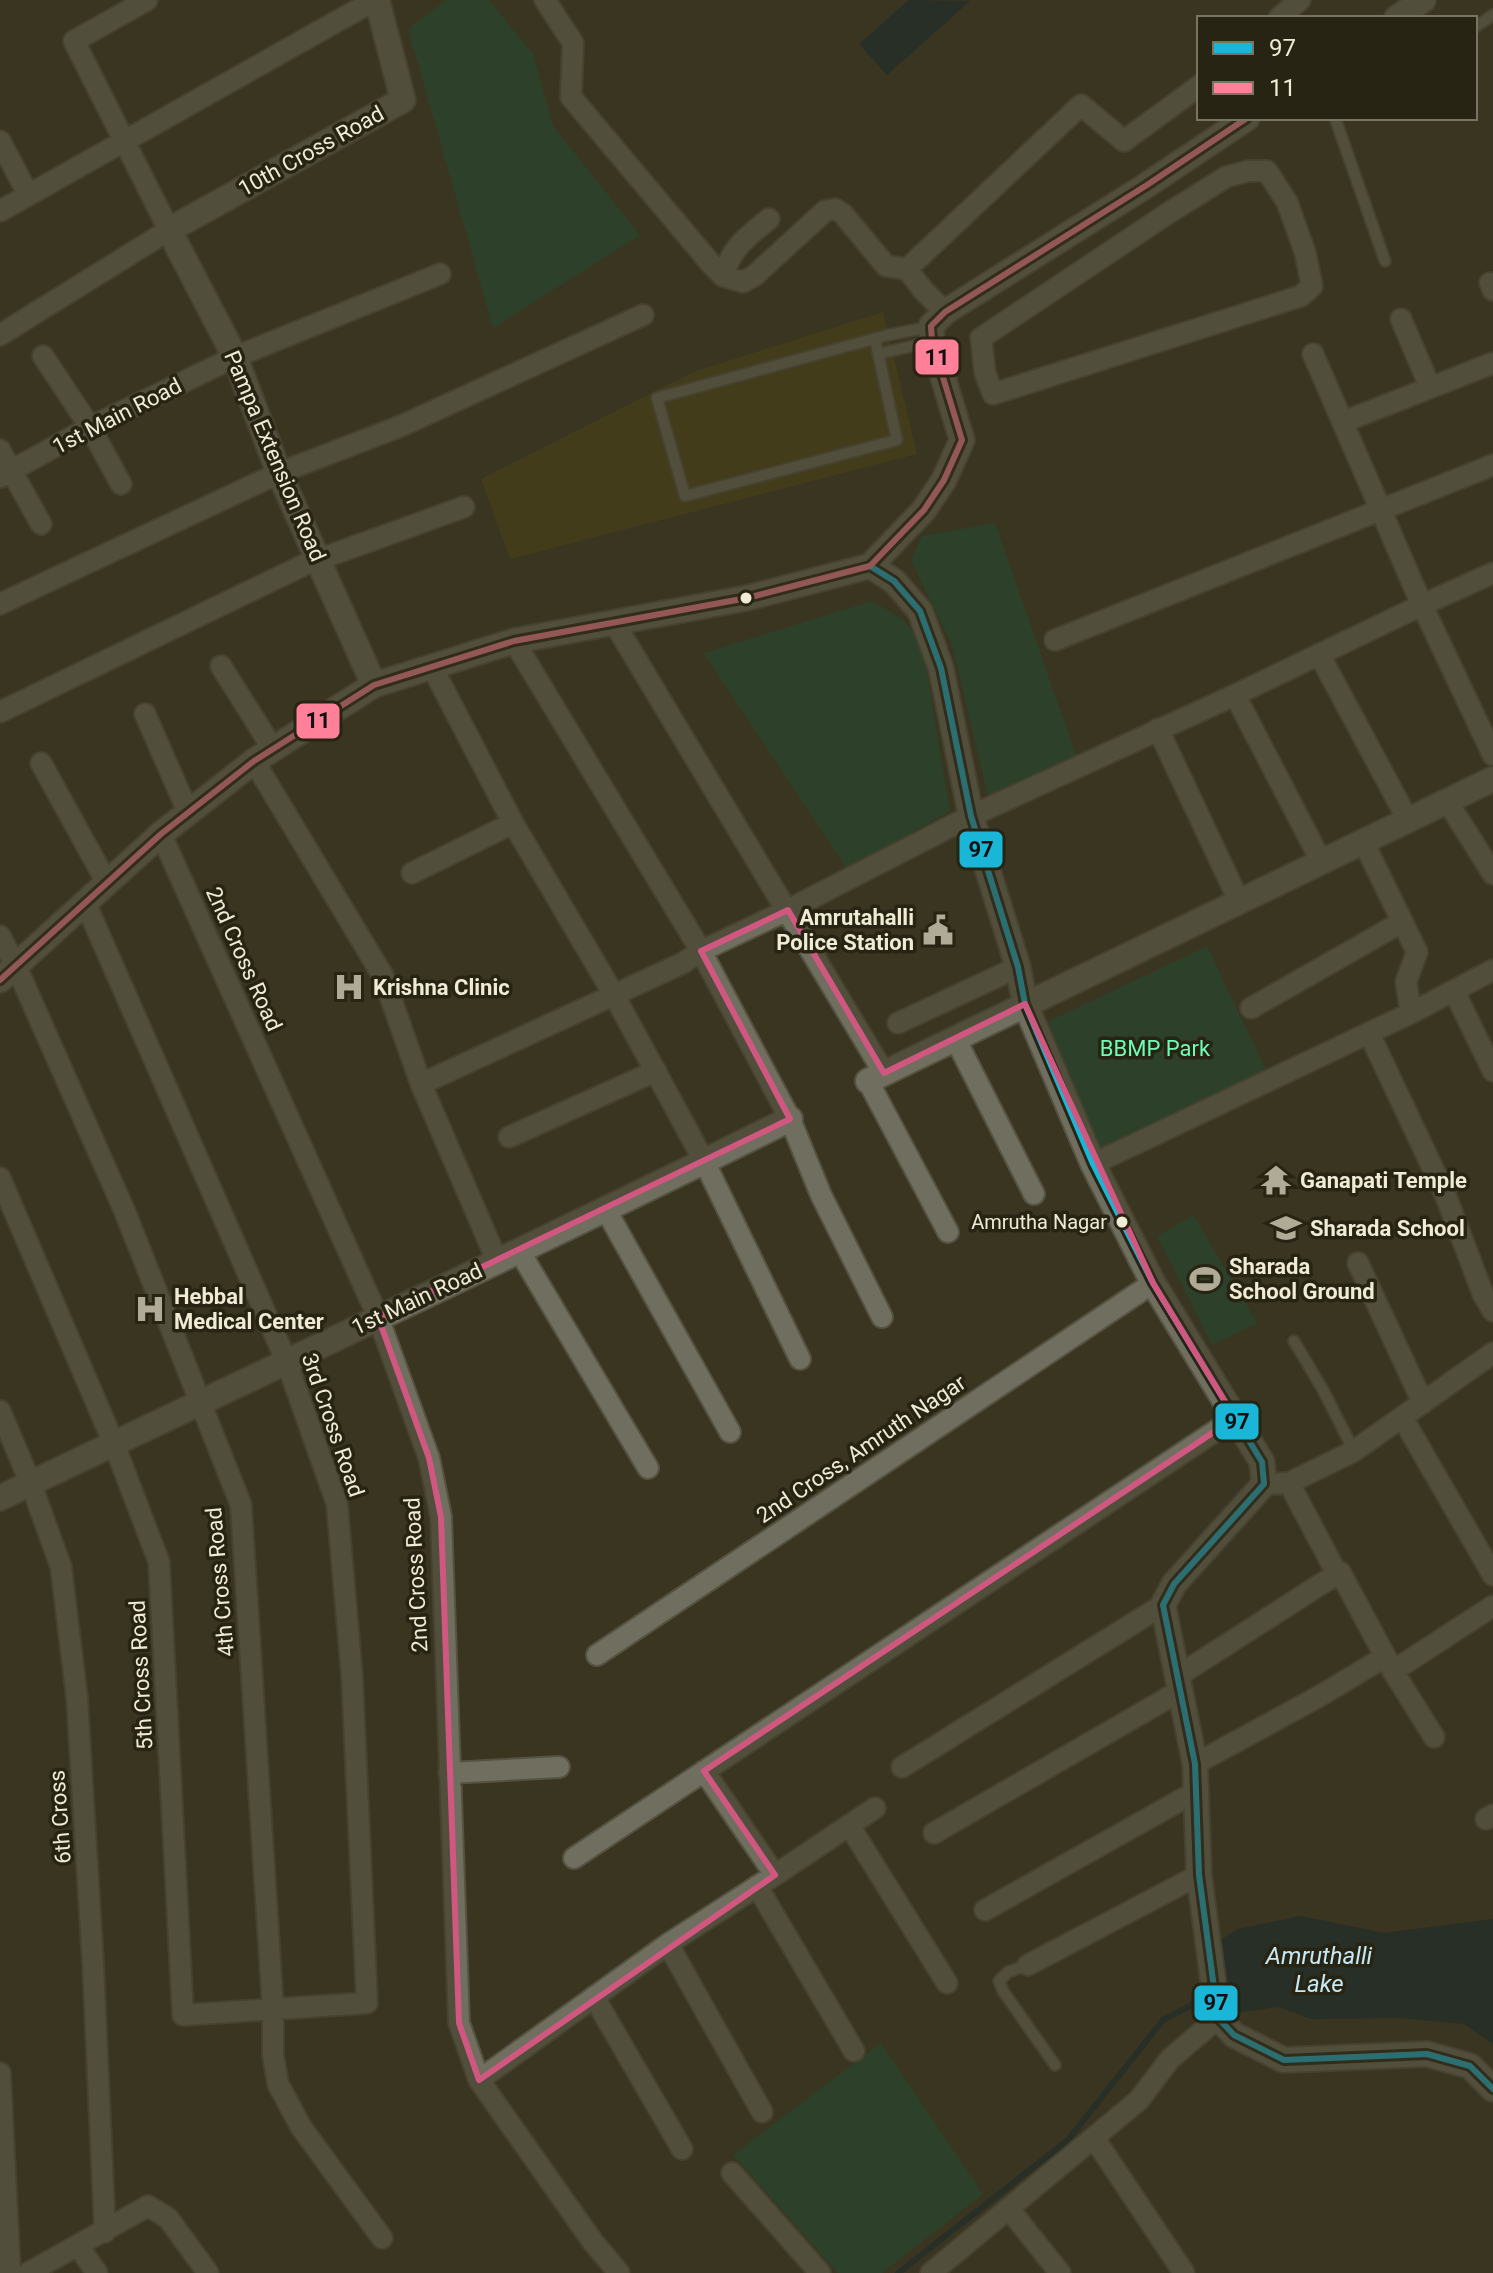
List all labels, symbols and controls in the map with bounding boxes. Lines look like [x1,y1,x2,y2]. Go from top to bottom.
legend [1197,16,1477,120]
text: 97 [1269,34,1296,62]
text: 11 [1269,74,1296,102]
street label: 10th Cross Road [234,101,388,201]
line badge: 11 [914,338,960,376]
text: 11 [924,345,950,370]
street label: Pampa Extension Road [219,347,331,565]
street label: 1st Main Road [49,373,185,459]
unlabelled marker [738,590,754,606]
line badge: 11 [295,702,341,740]
text: 11 [305,708,331,733]
line badge: 97 [958,830,1004,869]
text: 97 [968,837,994,862]
street label: 2nd Cross Road [201,883,287,1035]
place label: Amrutahalli Police Station [776,905,914,955]
public building icon: Amrutahalli Police Station [921,913,955,947]
hospital icon: Krishna Clinic [332,970,366,1004]
place label: Krishna Clinic [373,975,510,1000]
park label: BBMP Park [1100,1036,1211,1061]
temple icon: Ganapati Temple [1259,1163,1293,1197]
place label: Ganapati Temple [1300,1168,1467,1193]
place label: Amrutha Nagar [971,1210,1107,1234]
school or university icon: Sharada School [1269,1211,1303,1245]
marker: Amrutha Nagar [1114,1214,1130,1230]
place label: Sharada School [1310,1216,1465,1241]
place label: Sharada School Ground [1229,1254,1375,1304]
street label: 1st Main Road [348,1258,486,1340]
sports icon: Sharada School Ground [1188,1262,1222,1296]
place label: Hebbal Medical Center [174,1284,324,1334]
hospital icon: Hebbal Medical Center [133,1292,167,1326]
street label: 3rd Cross Road [297,1350,369,1500]
street label: 2nd Cross, Amruth Nagar [752,1369,971,1528]
line badge: 97 [1214,1402,1260,1441]
text: 97 [1224,1409,1250,1434]
street label: 2nd Cross Road [399,1497,433,1653]
street label: 4th Cross Road [201,1506,239,1658]
street label: 5th Cross Road [125,1600,157,1750]
street label: 6th Cross [44,1769,76,1865]
water label: Amruthalli Lake [1265,1942,1373,1998]
line badge: 97 [1193,1984,1239,2022]
text: 97 [1203,1990,1229,2015]

